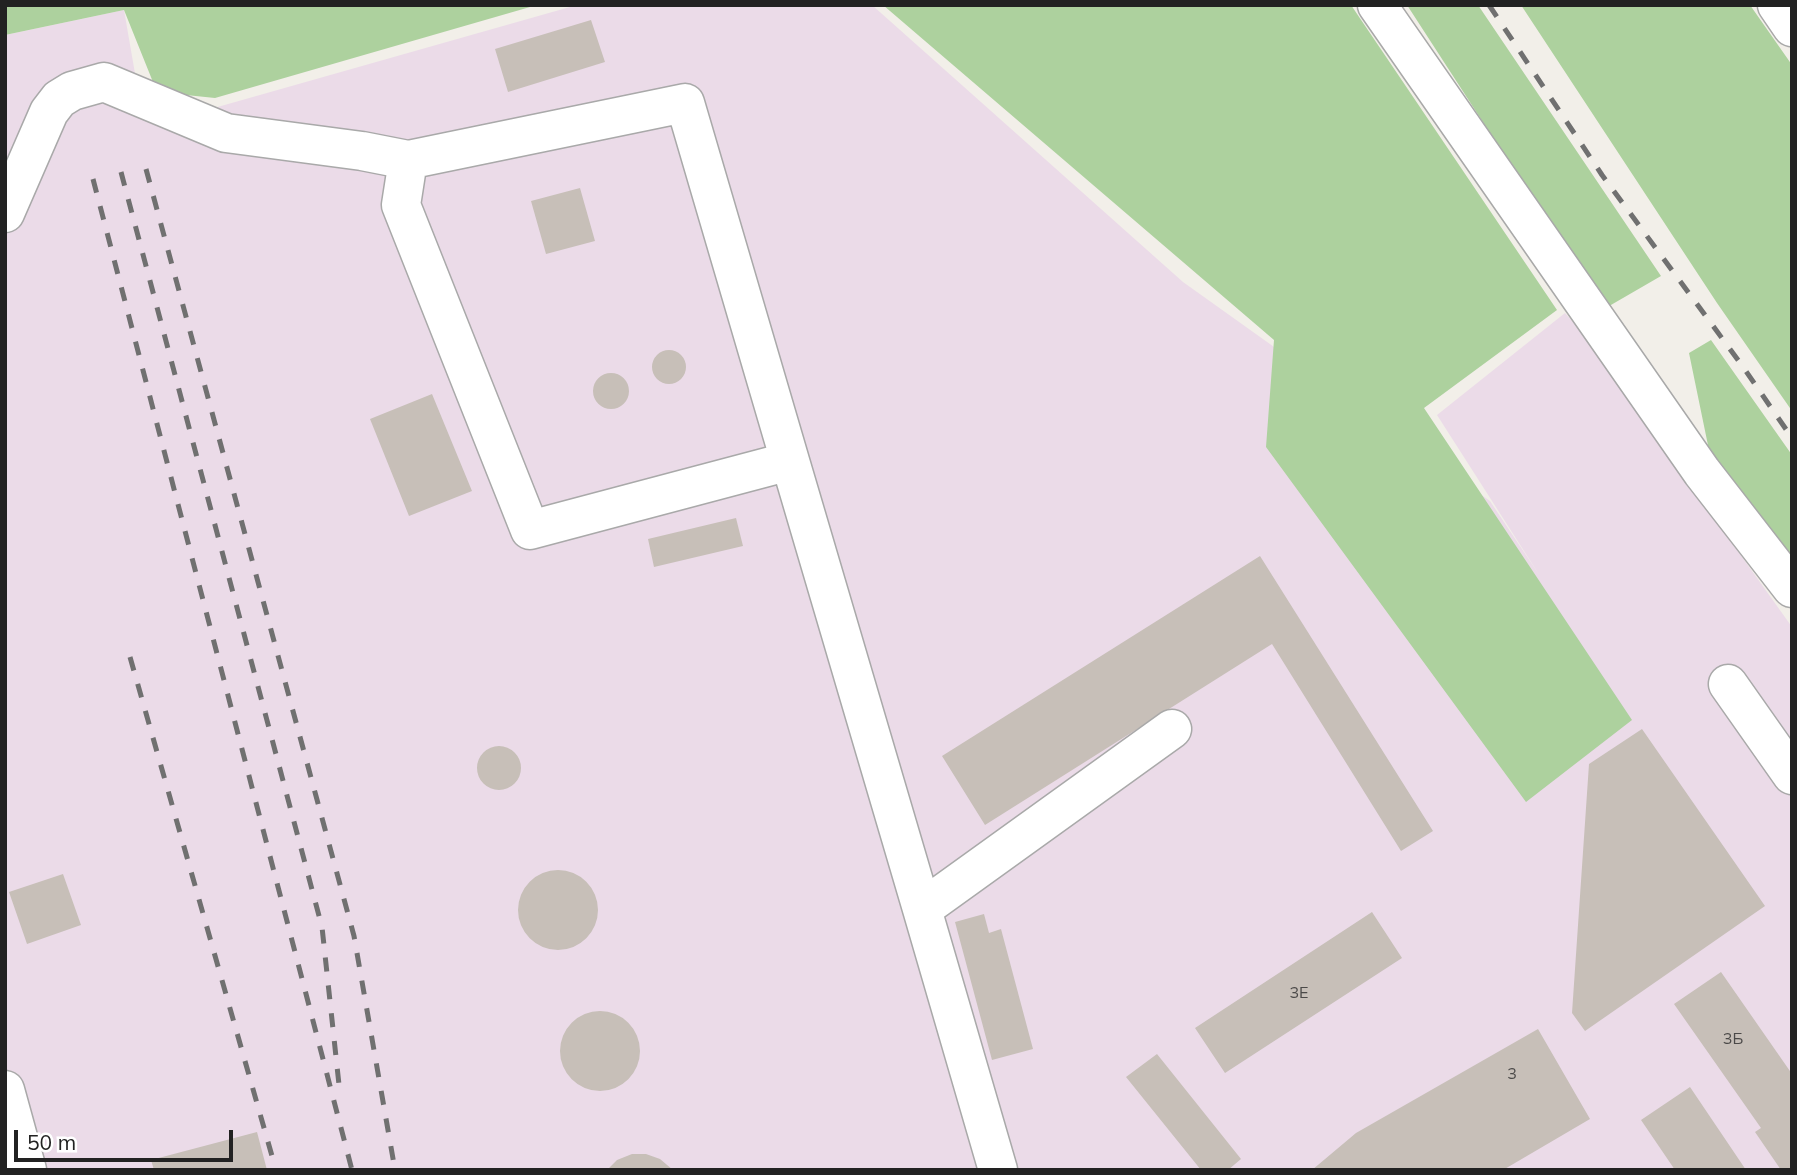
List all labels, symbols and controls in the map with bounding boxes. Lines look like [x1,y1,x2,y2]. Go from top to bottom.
house number: 3Е [1289,983,1309,1003]
house number: 3Б [1723,1029,1743,1049]
house number: 3 [1507,1064,1517,1084]
scale bar [18,1116,236,1160]
text: 50 m [27,1129,76,1155]

